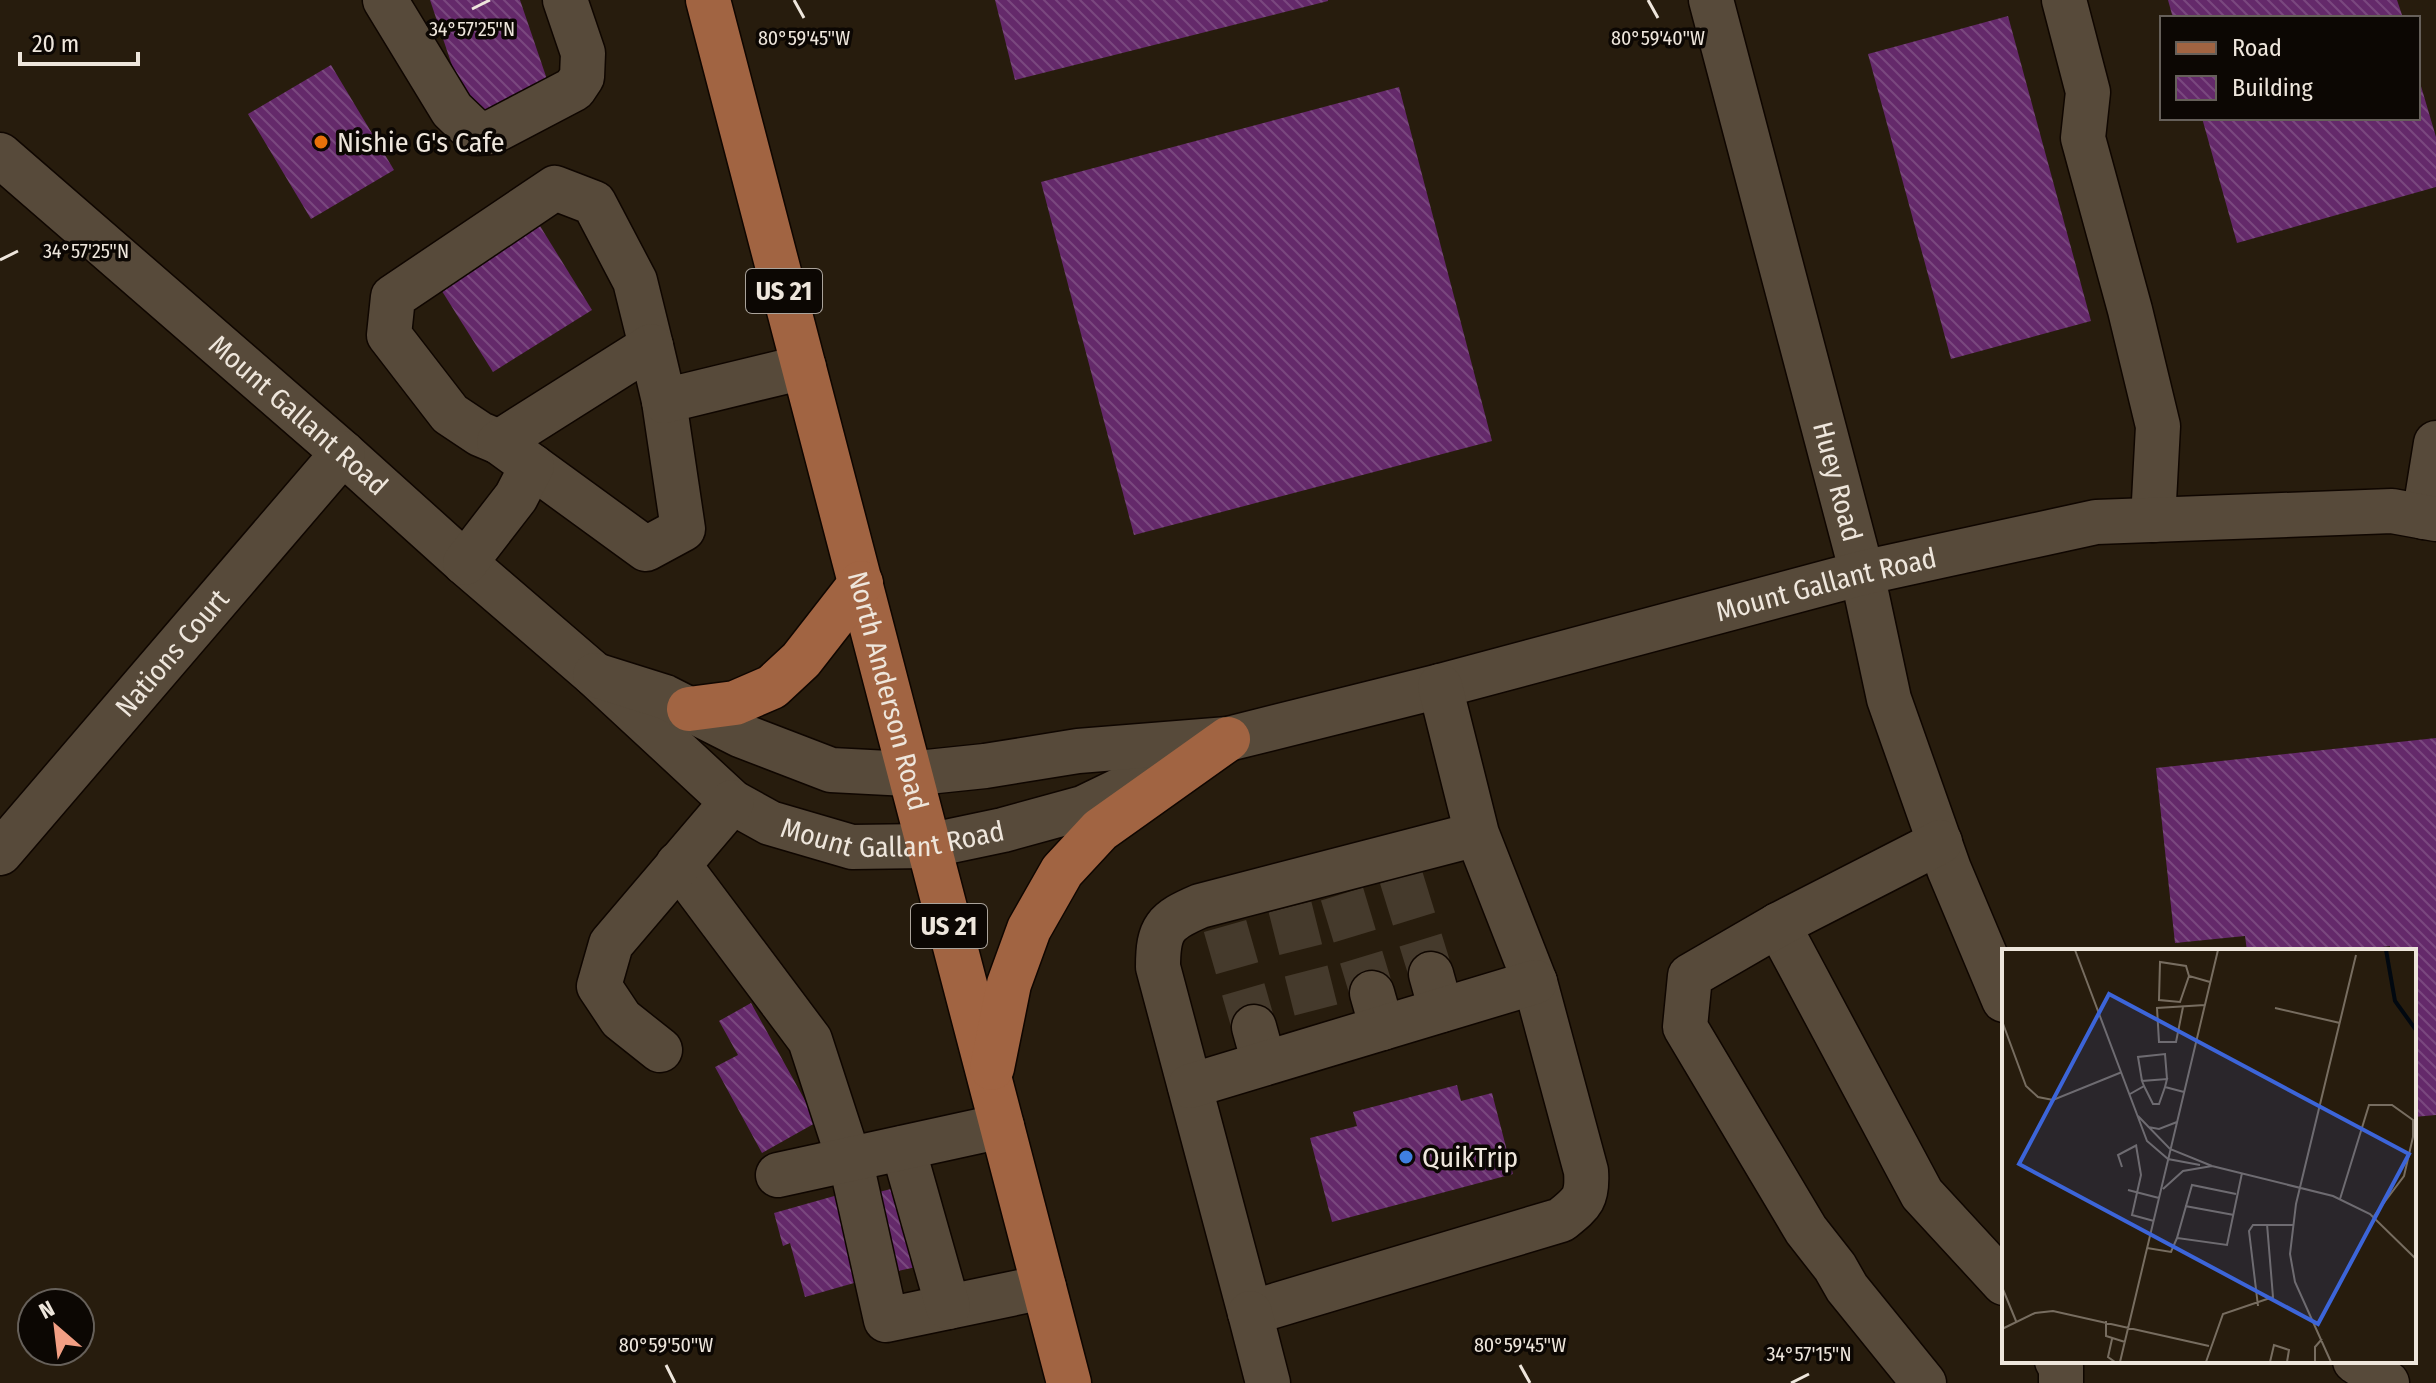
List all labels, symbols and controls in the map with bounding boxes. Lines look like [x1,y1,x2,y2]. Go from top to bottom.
scale bar [20,16,138,66]
legend [2160,16,2420,120]
text: 34°57'25"N [429,17,515,41]
text: 80°59'45"W [758,26,850,50]
text: 80°59'40"W [1611,26,1705,50]
text: 20 m [32,30,79,58]
text: Road [2232,34,2282,62]
text: Building [2232,74,2314,102]
place label: Nishie G's Cafe [337,126,505,159]
marker: Nishie G's Cafe [312,133,330,151]
text: 34°57'25"N [43,239,129,263]
road number: US 21 [746,269,822,313]
street label: Mount Gallant Road [202,328,394,502]
street label: Huey Road [1806,418,1869,545]
street label: Mount Gallant Road [1712,541,1940,628]
street label: North Anderson Road [841,568,935,814]
street label: Nations Court [109,582,236,723]
street label: Mount Gallant Road [777,811,1007,864]
road number: US 21 [911,904,987,948]
inset map [2002,949,2416,1363]
place label: QuikTrip [1422,1141,1518,1174]
marker: QuikTrip [1397,1148,1415,1166]
north arrow [16,1287,96,1367]
text: N [35,1295,59,1325]
text: 80°59'50"W [619,1333,713,1357]
text: 80°59'45"W [1474,1333,1566,1357]
text: 34°57'15"N [1766,1342,1852,1366]

